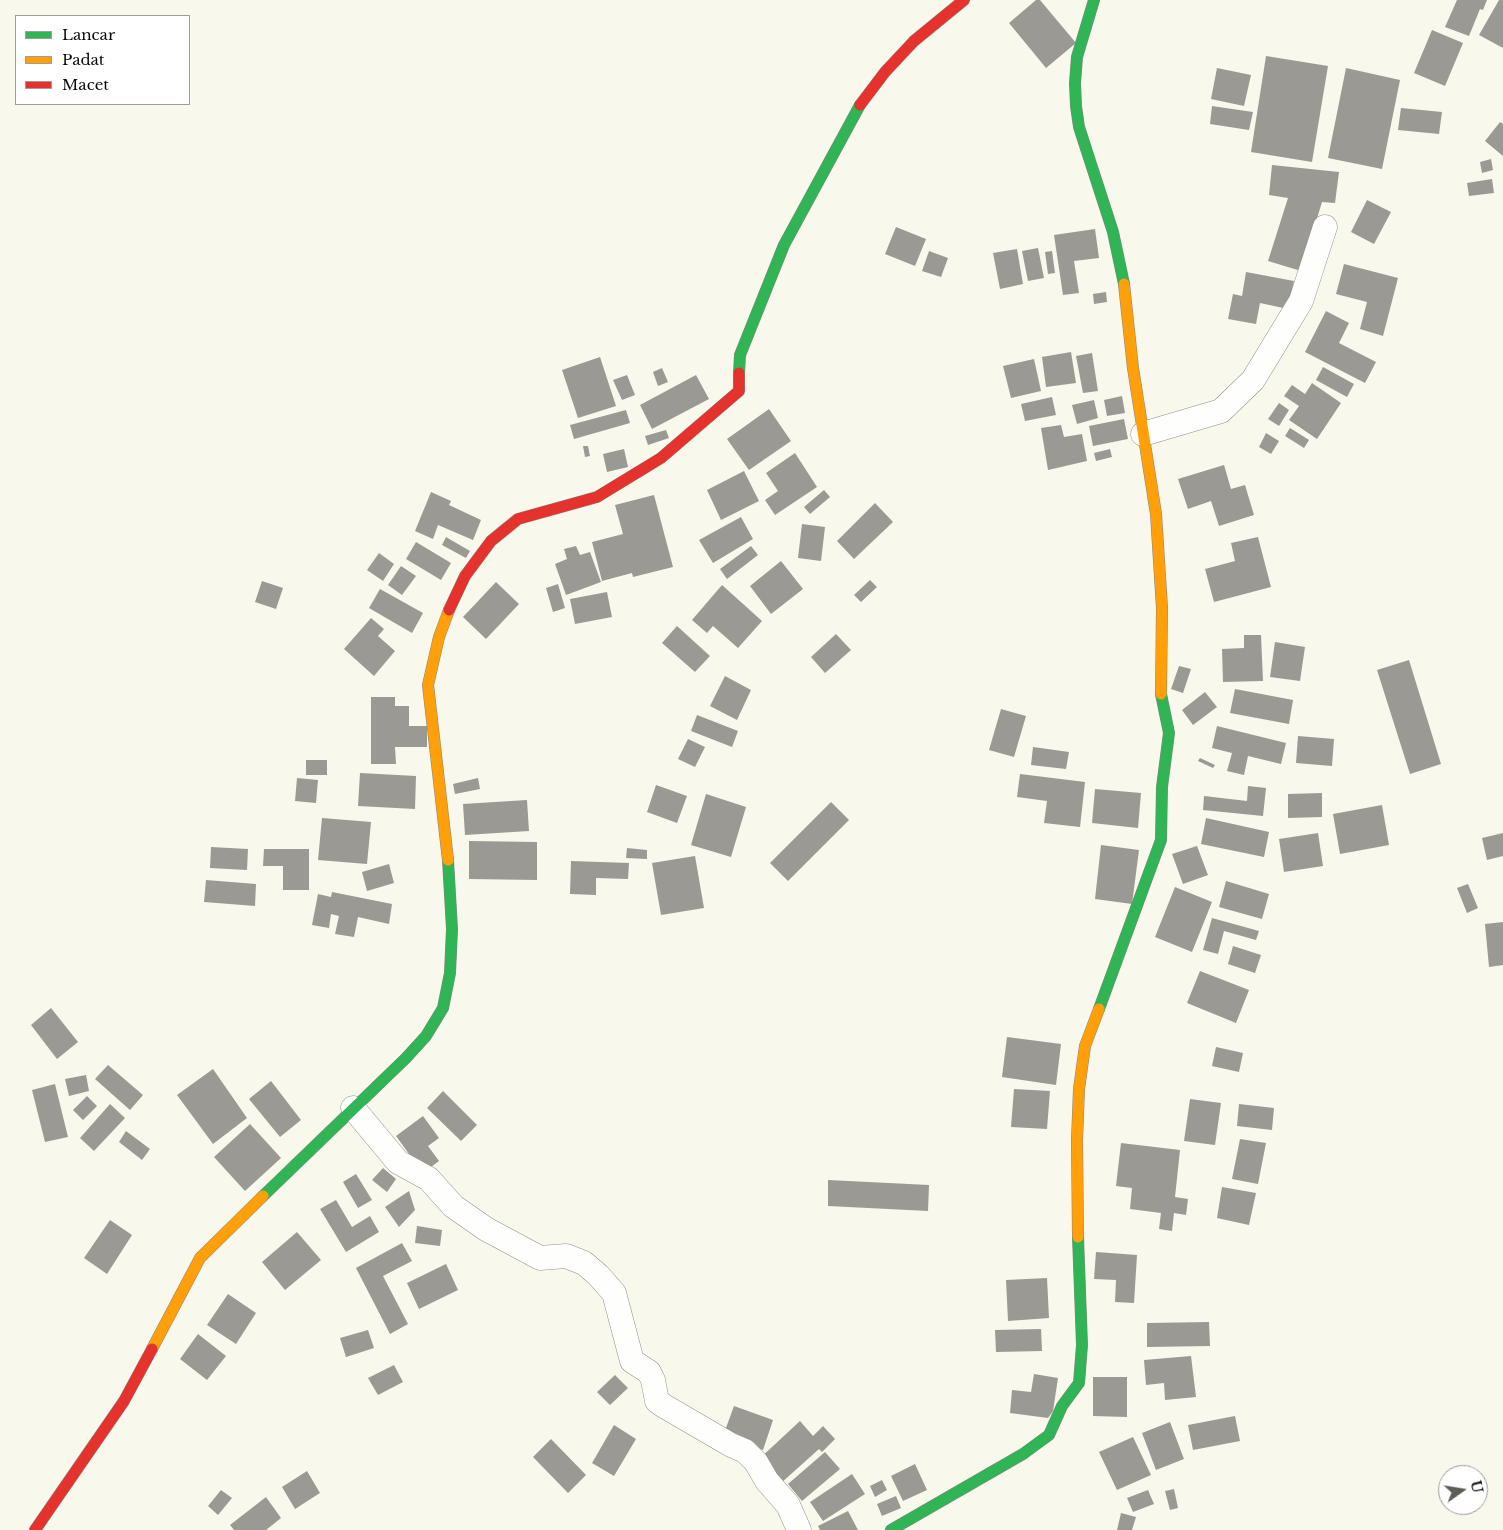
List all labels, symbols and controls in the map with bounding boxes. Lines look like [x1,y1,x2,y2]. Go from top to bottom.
legend [15,15,190,105]
text: Lancar [62,25,115,44]
text: Padat [62,50,105,69]
text: Macet [62,75,109,94]
north arrow [1438,1465,1488,1515]
text: U [1466,1479,1487,1495]

